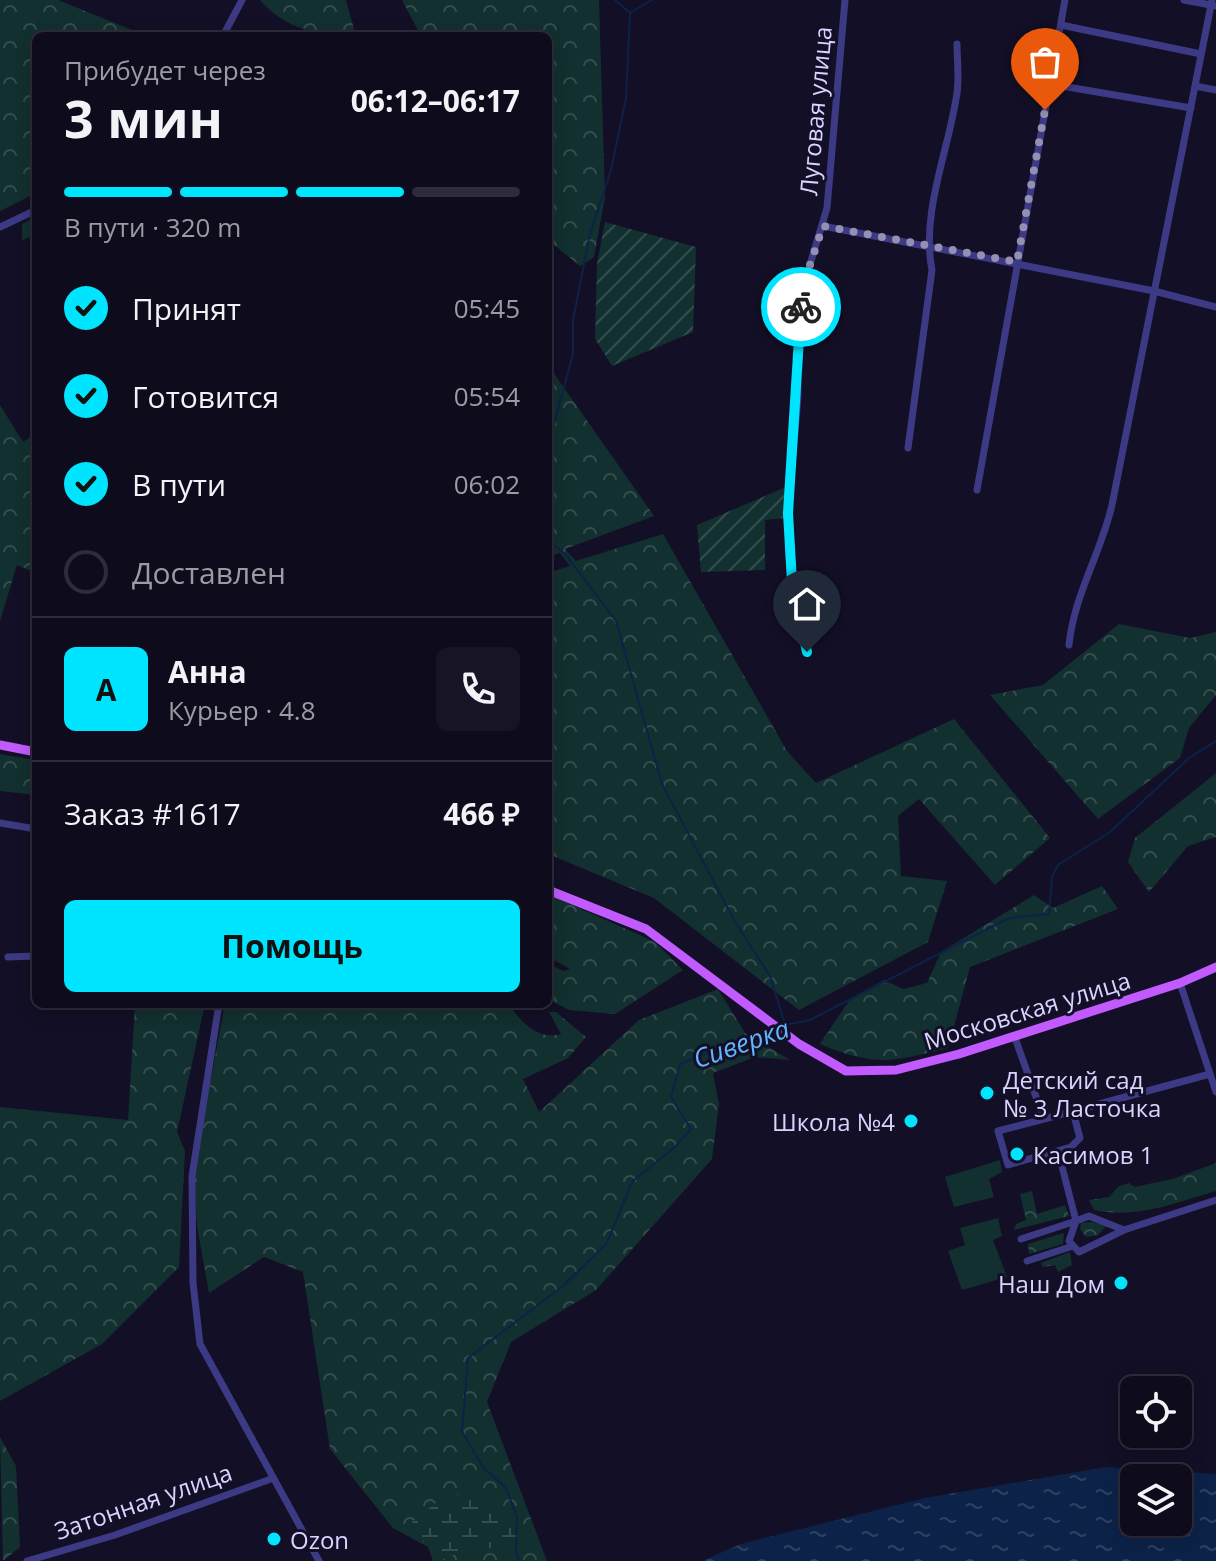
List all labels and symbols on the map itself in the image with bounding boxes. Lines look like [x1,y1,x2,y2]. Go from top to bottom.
street label: Луговая улица [791,25,839,197]
pin [1011,28,1079,110]
courier [761,267,841,347]
pin [773,570,841,652]
street label: Московская улица [920,963,1134,1057]
water label: Сиверка [688,1010,794,1076]
place label: Детский сад № 3 Ласточка [1003,1063,1161,1124]
marker: Детский сад № 3 Ласточка [978,1084,996,1102]
place label: Школа №4 [772,1105,895,1138]
marker: Школа №4 [902,1112,920,1130]
place label: Касимов 1 [1033,1138,1154,1171]
marker: Касимов 1 [1008,1145,1026,1163]
place label: Наш Дом [998,1267,1105,1300]
marker: Наш Дом [1112,1274,1130,1292]
street label: Затонная улица [50,1455,236,1547]
place label: Ozon [290,1523,349,1556]
marker: Ozon [265,1530,283,1548]

